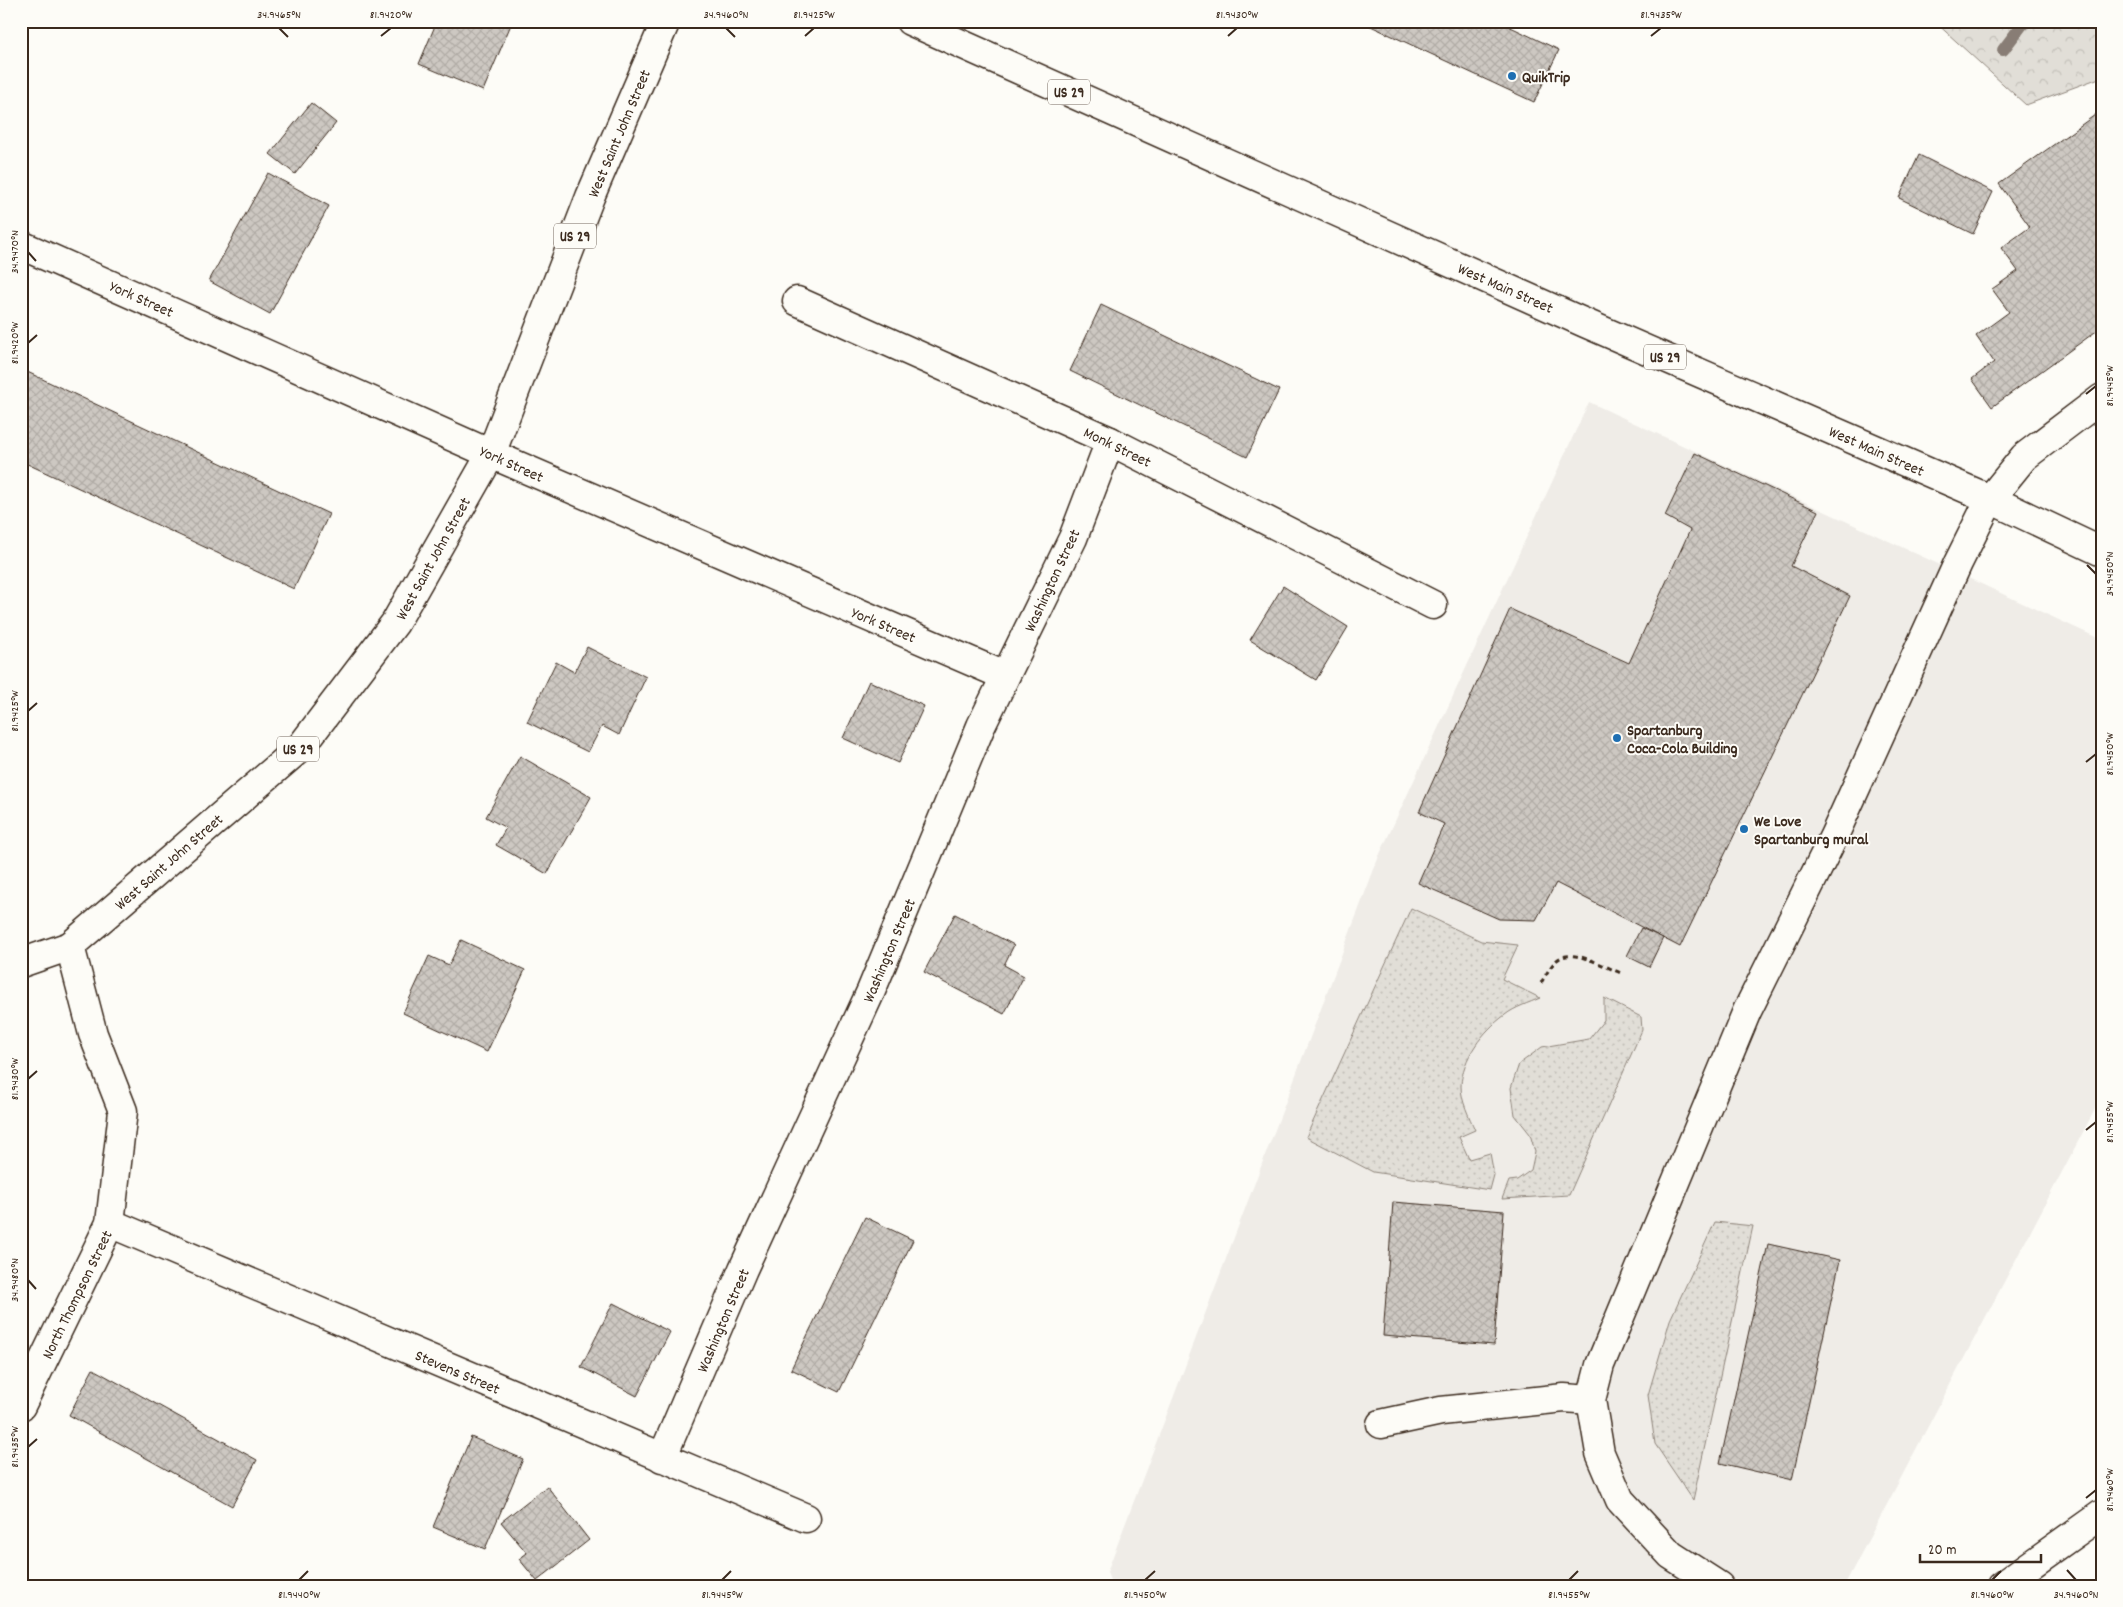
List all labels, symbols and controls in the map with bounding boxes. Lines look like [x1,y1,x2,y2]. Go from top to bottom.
text: 34.9465°N [257,7,301,24]
text: 81.9420°W [370,7,412,24]
text: 34.9460°N [704,7,749,24]
text: 81.9425°W [793,7,835,24]
text: 81.9430°W [1216,7,1258,24]
text: 81.9435°W [1640,7,1682,24]
street label: West Saint John Street [583,66,658,202]
place label: QuikTrip [1522,67,1570,90]
marker: QuikTrip [1506,70,1518,82]
road number: US 29 [1048,80,1090,104]
road number: US 29 [554,224,596,248]
text: 34.9470°N [7,230,24,274]
street label: West Main Street [1454,258,1556,321]
street label: York Street [105,276,177,325]
text: 81.9420°W [7,322,24,364]
road number: US 29 [1644,344,1686,370]
text: 81.9445°W [2102,365,2119,407]
street label: West Main Street [1825,421,1927,484]
street label: Monk Street [1079,422,1155,475]
street label: York Street [475,441,547,490]
street label: West Saint John Street [391,494,478,625]
street label: Washington Street [1019,526,1087,636]
text: 34.9450°N [2102,552,2119,596]
street label: York Street [847,602,919,650]
text: 81.9425°W [7,690,24,732]
place label: Spartanburg Coca-Cola Building [1627,720,1737,761]
marker: Spartanburg Coca-Cola Building [1611,732,1623,744]
text: 81.9450°W [2102,733,2119,775]
road number: US 29 [277,736,319,762]
street label: West Saint John Street [110,809,229,917]
place label: We Love Spartanburg mural [1754,811,1868,852]
marker: We Love Spartanburg mural [1738,823,1750,835]
street label: Washington Street [858,895,923,1007]
text: 81.9430°W [7,1058,24,1100]
text: 81.9455°W [2102,1101,2119,1143]
street label: North Thompson Street [37,1227,119,1363]
text: 34.9480°N [7,1258,24,1302]
street label: Washington Street [692,1265,757,1377]
street label: Stevens Street [411,1345,503,1402]
text: 81.9435°W [7,1426,24,1468]
text: 81.9460°W [2102,1468,2119,1512]
scale bar [1920,1532,2042,1564]
text: 20 m [1928,1540,1956,1562]
text: 81.9440°W [278,1587,320,1604]
text: 81.9445°W [701,1587,743,1604]
text: 81.9450°W [1124,1587,1166,1604]
text: 81.9455°W [1548,1587,1590,1604]
text: 81.9460°W [1970,1587,2014,1604]
text: 34.9460°N [2054,1587,2099,1604]

